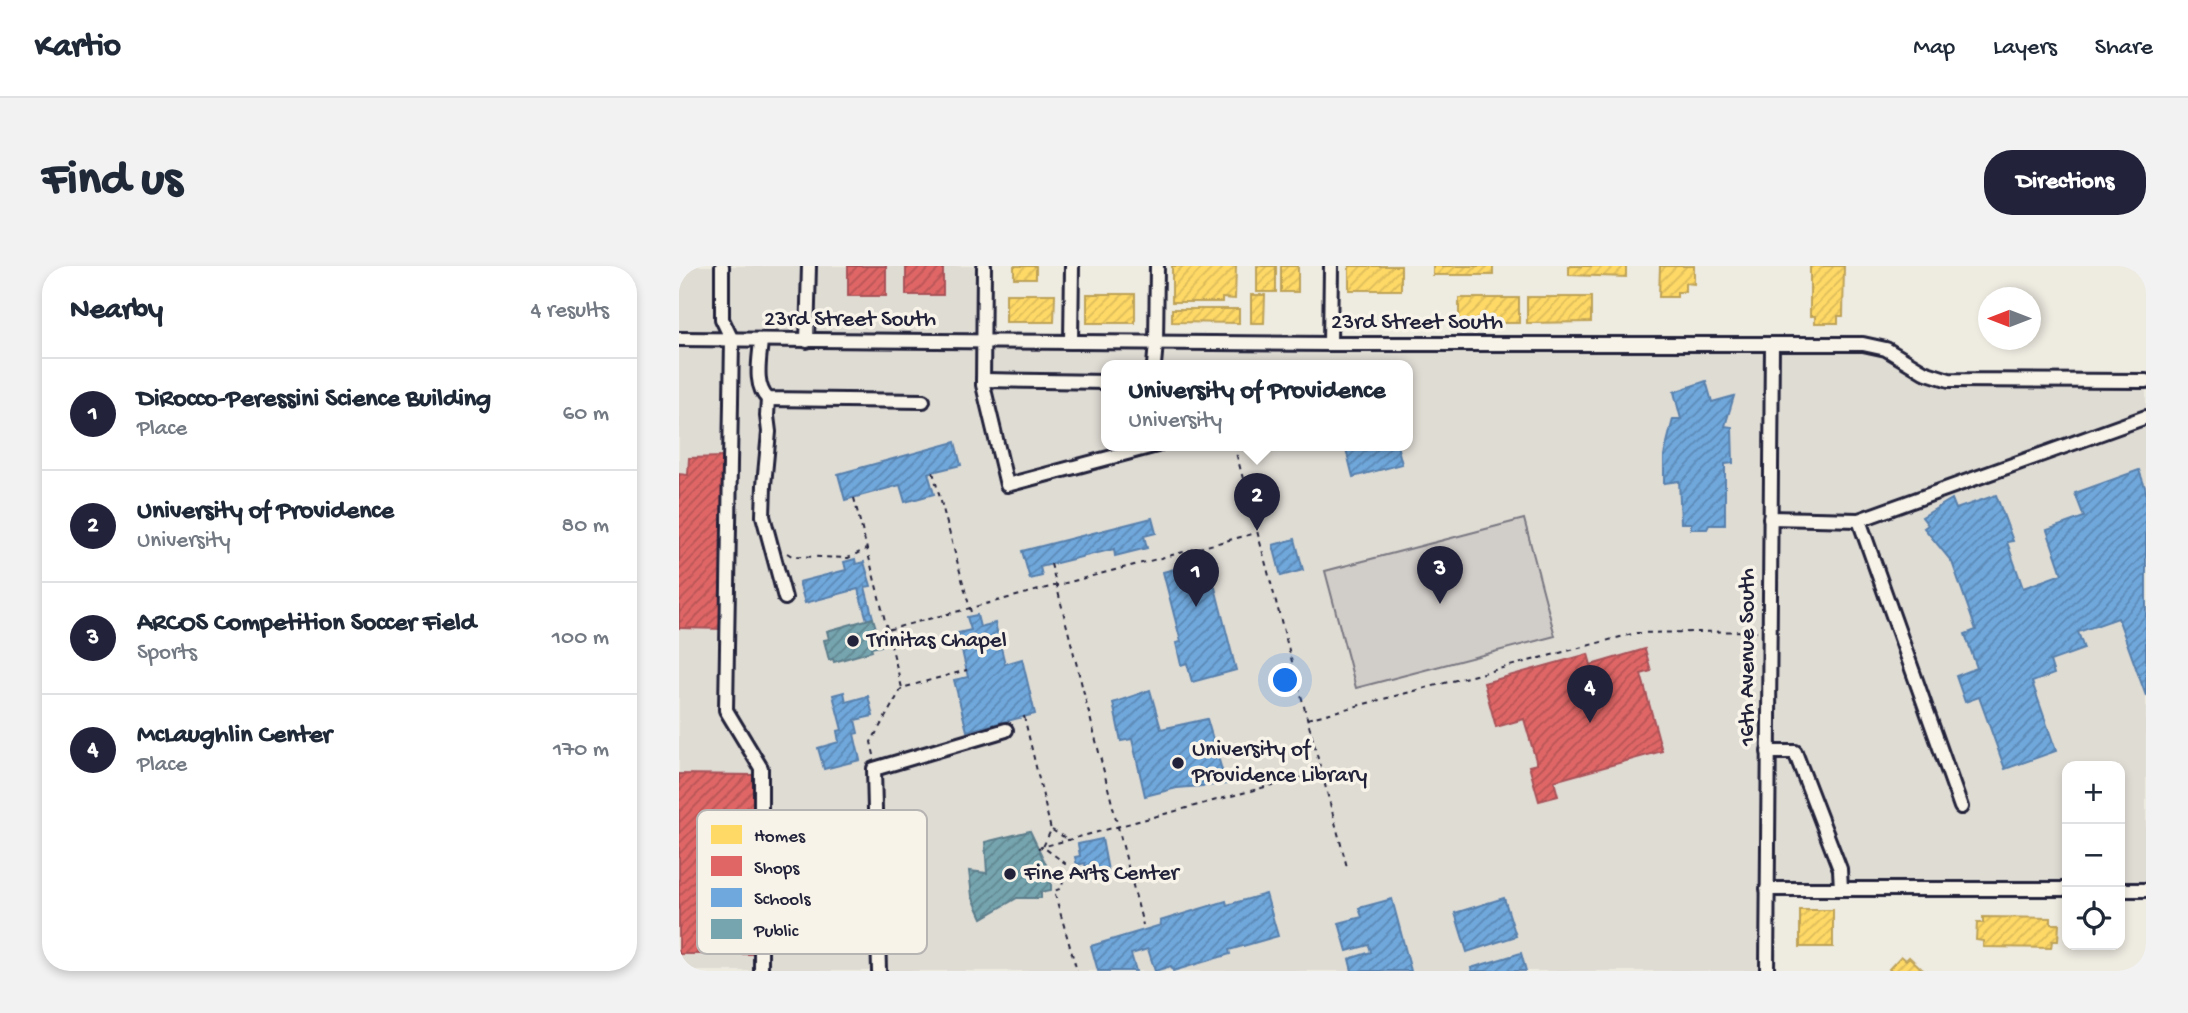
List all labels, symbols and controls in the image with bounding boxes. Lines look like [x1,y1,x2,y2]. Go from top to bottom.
text: Kartio [35,29,121,67]
text: Map [1913,34,1955,63]
text: Layers [1993,34,2057,63]
text: Share [2095,34,2153,63]
button: Directions [1984,150,2146,215]
text: Find us [42,153,182,211]
north arrow [1978,287,2041,350]
text: Nearby [70,294,163,329]
text: 4 results [530,298,609,325]
street label: 23rd Street South [764,307,936,334]
street label: 23rd Street South [1331,310,1503,337]
popup [1101,360,1413,451]
text: University of Providence [1129,377,1385,408]
text: DiRocco-Peressini Science Building [137,385,491,416]
text: 1 [88,401,98,428]
text: 60 m [563,401,609,428]
text: University [1129,408,1222,435]
text: Place [137,416,187,443]
pin: 2 [1234,473,1280,531]
text: University of Providence [137,497,394,528]
text: 2 [87,513,99,540]
text: 80 m [562,513,609,540]
text: University [137,528,231,555]
pin: 3 [1417,546,1463,604]
pin: 1 [1173,549,1219,607]
street label: 16th Avenue South [1735,568,1762,747]
text: ARCOS Competition Soccer Field [137,609,476,640]
text: 3 [87,625,99,652]
text: 100 m [552,625,609,652]
place label: Trinitas Chapel [865,628,1007,655]
marker: Trinitas Chapel [845,633,861,649]
text: Sports [137,640,197,667]
your location [1268,663,1302,697]
pin: 4 [1567,665,1613,723]
text: McLaughlin Center [137,721,332,752]
text: 4 [88,737,98,764]
text: 170 m [553,737,609,764]
place label: University of Providence Library [1191,737,1367,790]
text: Place [137,752,187,779]
marker: University of Providence Library [1170,755,1186,771]
map controls [2062,761,2125,950]
button: + [2062,761,2125,824]
legend [697,810,927,954]
button: − [2062,824,2125,887]
text: Homes [754,826,806,849]
text: Shops [754,858,800,881]
place label: Fine Arts Center [1023,861,1181,888]
marker: Fine Arts Center [1002,866,1018,882]
button: locate [2062,887,2125,950]
text: Schools [754,889,811,912]
text: Public [753,921,799,944]

